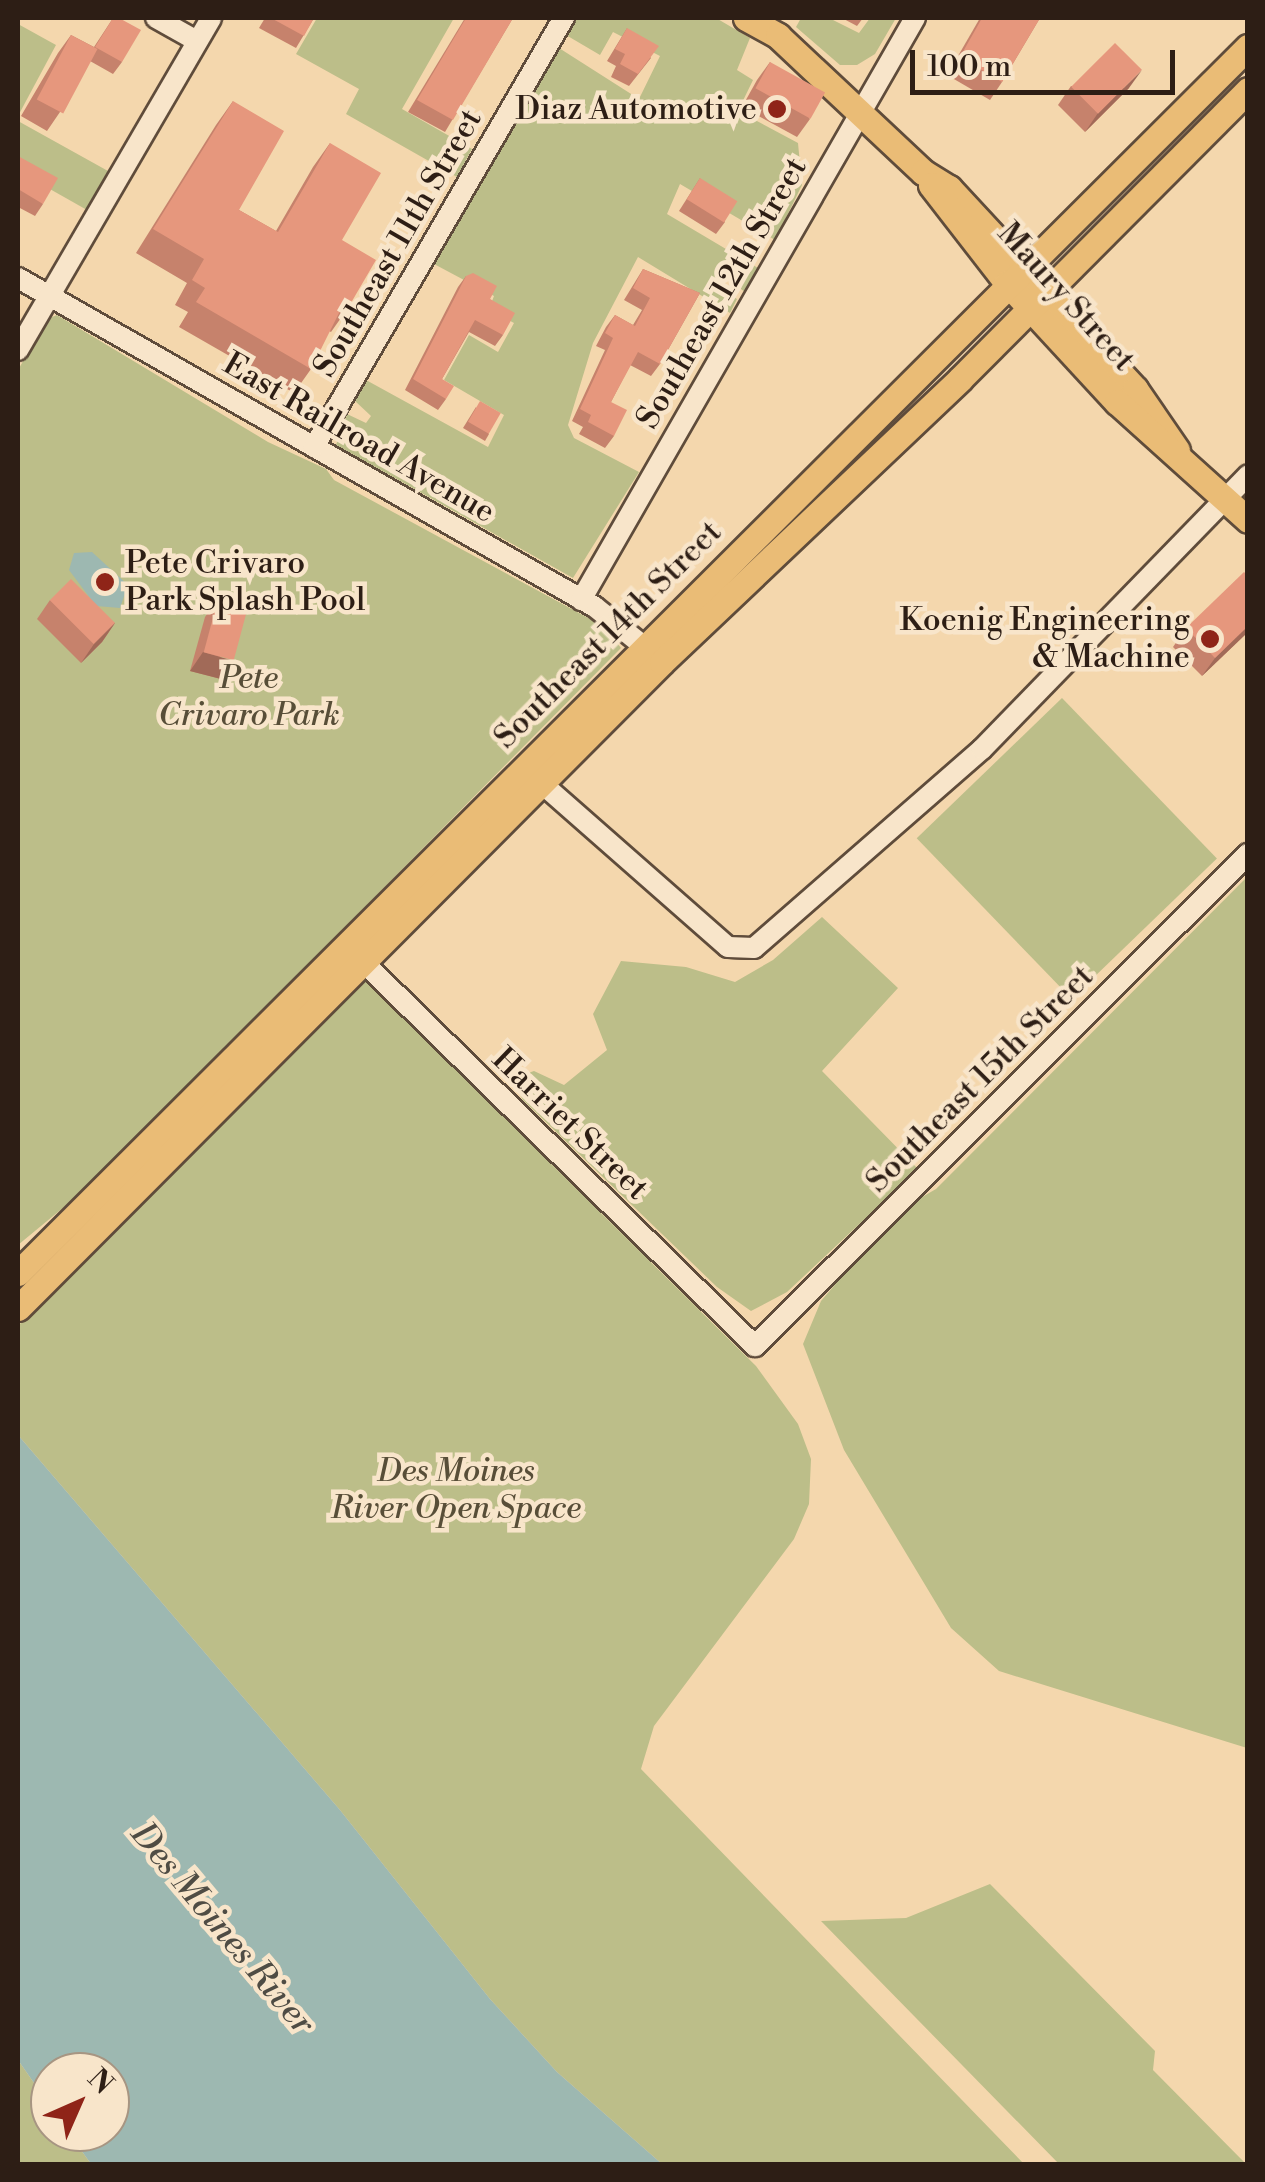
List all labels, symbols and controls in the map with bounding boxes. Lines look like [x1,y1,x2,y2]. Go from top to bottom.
scale bar [915,30,1180,92]
text: 100 m [927,48,1011,86]
place label: Diaz Automotive [515,90,757,128]
marker: Diaz Automotive [766,98,788,120]
street label: Southeast 11th Street [306,102,490,384]
street label: Southeast 12th Street [629,151,815,435]
street label: Maury Street [989,215,1143,379]
street label: East Railroad Avenue [216,345,502,531]
street label: Southeast 14th Street [486,513,730,757]
place label: Pete Crivaro Park Splash Pool [125,545,366,620]
marker: Pete Crivaro Park Splash Pool [94,571,116,593]
place label: Koenig Engineering & Machine [900,602,1190,677]
marker: Koenig Engineering & Machine [1199,628,1221,650]
park label: Pete Crivaro Park [158,660,340,735]
street label: Southeast 15th Street [858,957,1102,1201]
street label: Harriet Street [484,1040,656,1208]
park label: Des Moines River Open Space [331,1453,581,1528]
water label: Des Moines River [121,1814,323,2044]
north arrow [30,2052,130,2152]
text: N [80,2062,120,2102]

